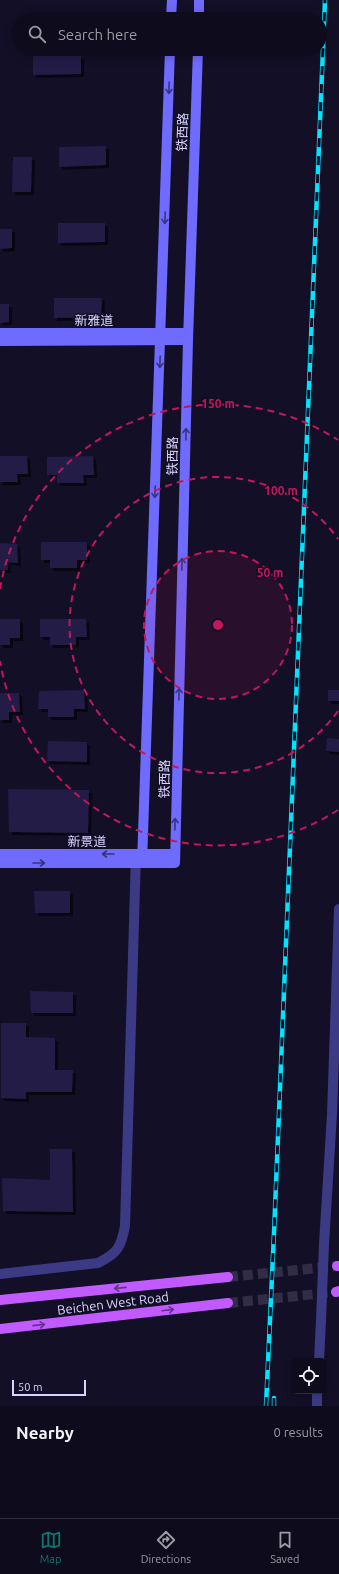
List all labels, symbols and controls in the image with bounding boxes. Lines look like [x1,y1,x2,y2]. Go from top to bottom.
search box [12,12,327,56]
icon: search [26,23,48,45]
text: Search here [58,26,137,43]
one-way arrow [165,81,173,94]
street label: 铁西路 [174,112,190,152]
one-way arrow [161,211,168,224]
street label: 新雅道 [74,313,114,327]
one-way arrow [156,355,163,368]
text: 150 m [201,397,235,410]
one-way arrow [182,428,189,441]
street label: 铁西路 [165,436,179,476]
text: 100 m [264,484,298,497]
one-way arrow [151,485,159,498]
one-way arrow [178,558,186,571]
text: 50 m [257,566,283,579]
centre of rings [211,618,225,632]
one-way arrow [175,688,183,701]
street label: 铁西路 [157,759,171,799]
one-way arrow [172,818,179,831]
street label: 新景道 [67,834,107,848]
one-way arrow [102,850,115,858]
one-way arrow [32,859,45,867]
one-way arrow [114,1284,127,1292]
street label: Beichen West Road [56,1289,170,1317]
one-way arrow [161,1306,174,1314]
one-way arrow [32,1321,45,1328]
map controls [291,1358,327,1394]
button: locate [291,1358,327,1394]
scale bar [12,1378,86,1397]
text: 50 m [18,1381,42,1393]
text: Nearby [16,1423,74,1442]
text: 0 results [273,1425,323,1439]
tab: Map [40,1529,62,1565]
tab: Directions [141,1529,191,1565]
tab: Saved [270,1529,299,1565]

